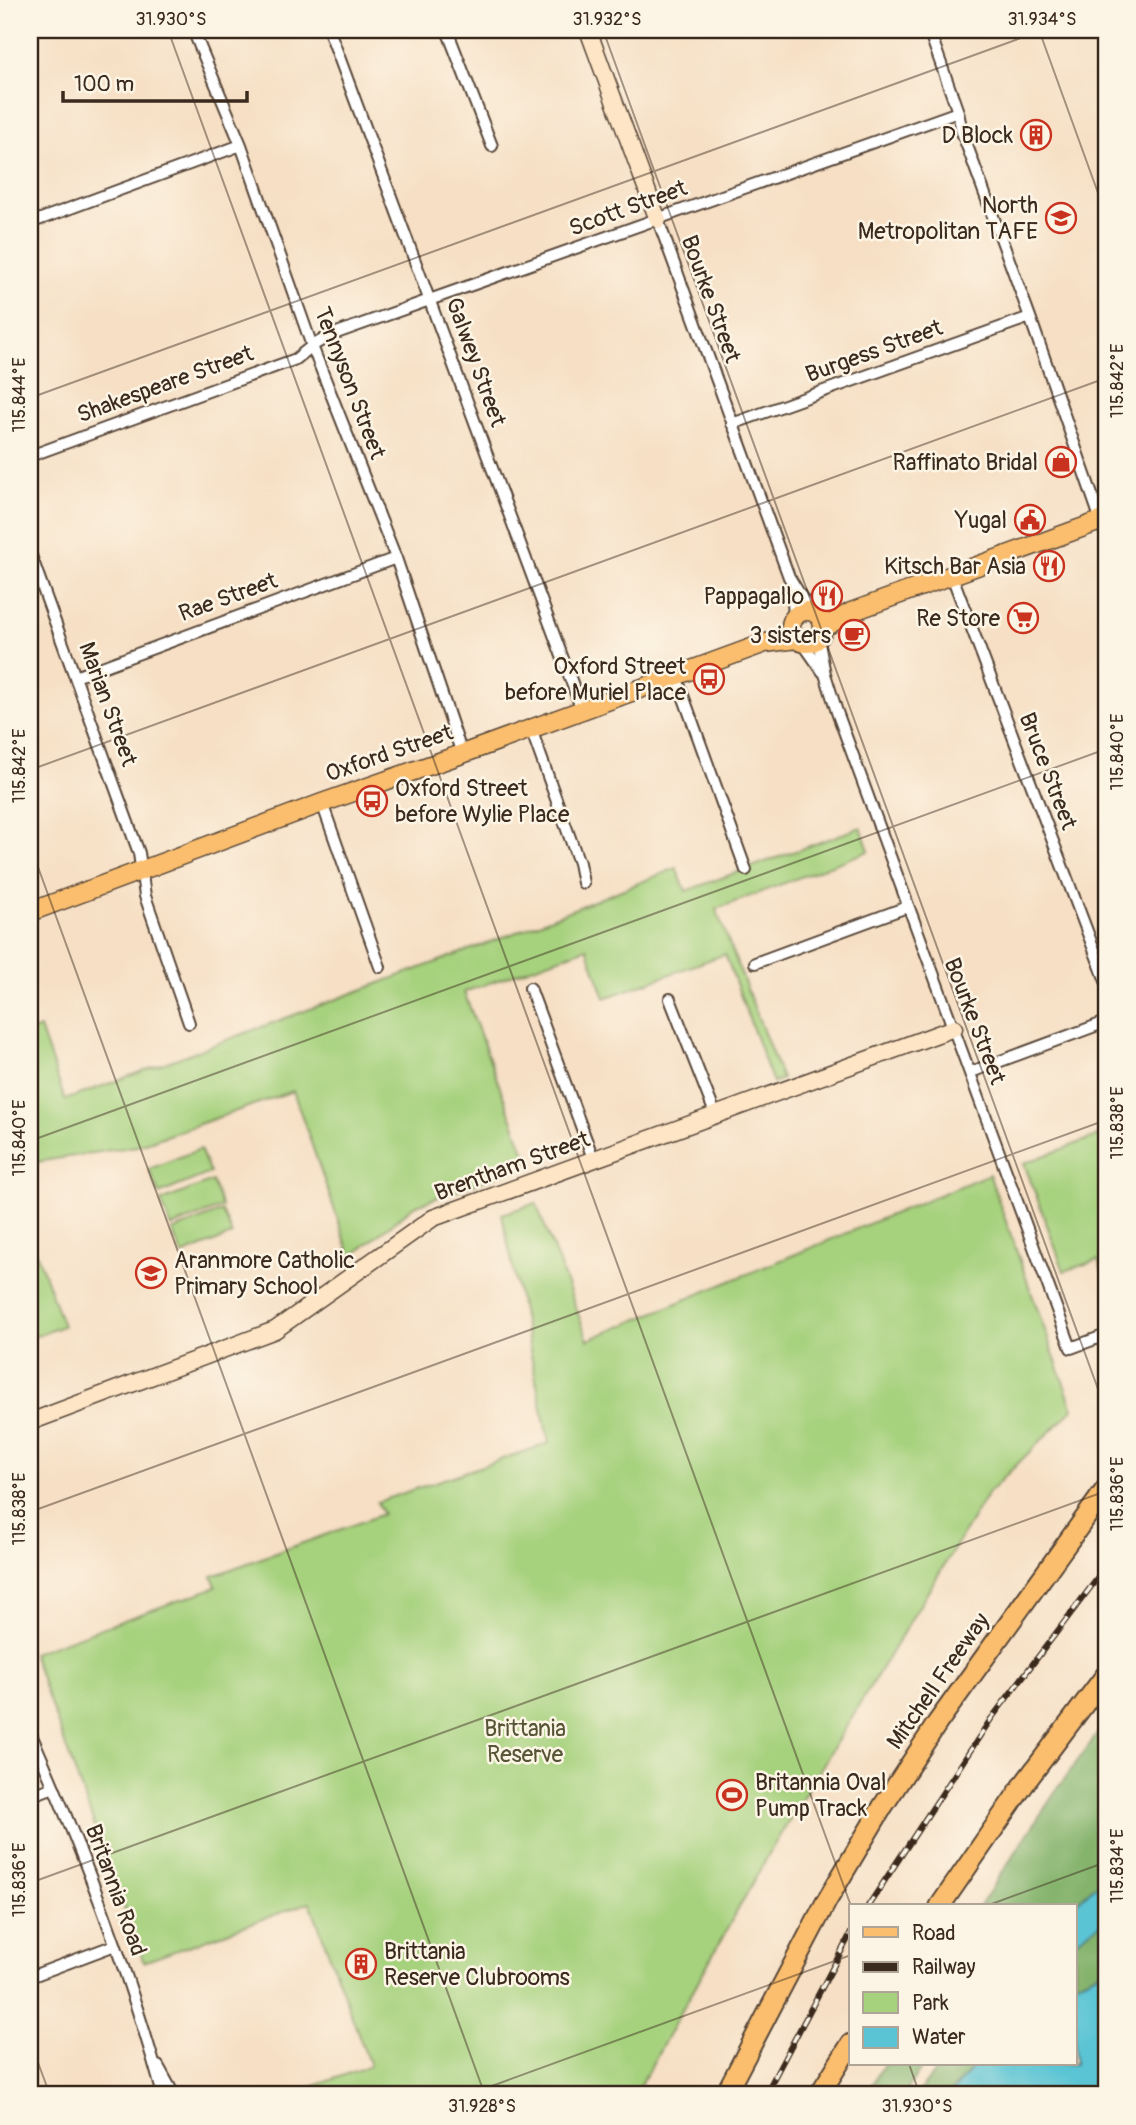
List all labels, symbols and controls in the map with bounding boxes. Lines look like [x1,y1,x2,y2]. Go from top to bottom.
text: 31.930°S [135,8,207,31]
text: 31.932°S [573,8,641,31]
text: 31.934°S [1007,8,1077,31]
scale bar [63,60,247,104]
text: 100 m [74,71,134,98]
building icon: D Block [1019,118,1053,152]
place label: D Block [941,121,1013,150]
street label: Scott Street [565,173,692,243]
place label: North Metropolitan TAFE [858,191,1038,246]
school or university icon: North Metropolitan TAFE [1044,201,1078,235]
street label: Bourke Street [675,231,748,367]
street label: Galwey Street [439,293,513,431]
street label: Tennyson Street [308,303,393,464]
street label: Burgess Street [802,313,947,389]
street label: Shakespeare Street [73,338,258,429]
text: 115.842°E [1106,344,1129,418]
text: 115.844°E [8,358,31,432]
shop icon: Raffinato Bridal [1044,445,1078,479]
place label: Raffinato Bridal [892,448,1038,477]
public building icon: Yugal [1013,503,1047,537]
place label: Yugal [954,506,1007,535]
restaurant icon: Kitsch Bar Asia [1032,549,1066,583]
place label: Kitsch Bar Asia [884,552,1026,581]
street label: Rae Street [175,566,282,628]
restaurant icon: Pappagallo [810,579,844,613]
place label: Pappagallo [704,582,804,611]
supermarket icon: Re Store [1006,601,1040,635]
place label: Re Store [916,604,1001,633]
cafe icon: 3 sisters [837,618,871,652]
place label: 3 sisters [749,621,831,650]
street label: Marian Street [72,638,144,771]
place label: Oxford Street before Muriel Place [505,652,687,707]
bus stop icon: Oxford Street before Muriel Place [692,662,726,696]
street label: Bruce Street [1012,708,1084,834]
text: 115.840°E [1106,714,1129,790]
street label: Oxford Street [321,717,457,788]
text: 115.842°E [8,729,31,803]
place label: Oxford Street before Wylie Place [395,774,570,829]
bus stop icon: Oxford Street before Wylie Place [355,784,389,818]
street label: Bourke Street [938,954,1013,1089]
text: 115.838°E [1106,1086,1129,1160]
text: 115.840°E [8,1100,31,1176]
street label: Brentham Street [430,1124,594,1207]
place label: Aranmore Catholic Primary School [174,1246,355,1301]
school or university icon: Aranmore Catholic Primary School [134,1256,168,1290]
text: 115.836°E [1106,1457,1129,1531]
text: 115.838°E [8,1472,31,1546]
street label: Mitchell Freeway [880,1607,996,1755]
park label: Brittania Reserve [484,1714,566,1769]
place label: Britannia Oval Pump Track [755,1768,887,1823]
sports icon: Britannia Oval Pump Track [715,1778,749,1812]
street label: Britannia Road [79,1820,153,1960]
text: 115.834°E [1106,1829,1129,1903]
text: 115.836°E [8,1843,31,1917]
legend [849,1904,1076,2066]
text: Road [912,1920,956,1947]
place label: Brittania Reserve Clubrooms [384,1937,570,1992]
building icon: Brittania Reserve Clubrooms [344,1947,378,1981]
text: Railway [912,1954,976,1981]
text: Park [912,1990,949,2017]
text: Water [912,2024,966,2051]
text: 31.928°S [448,2095,516,2118]
text: 31.930°S [881,2095,953,2118]

